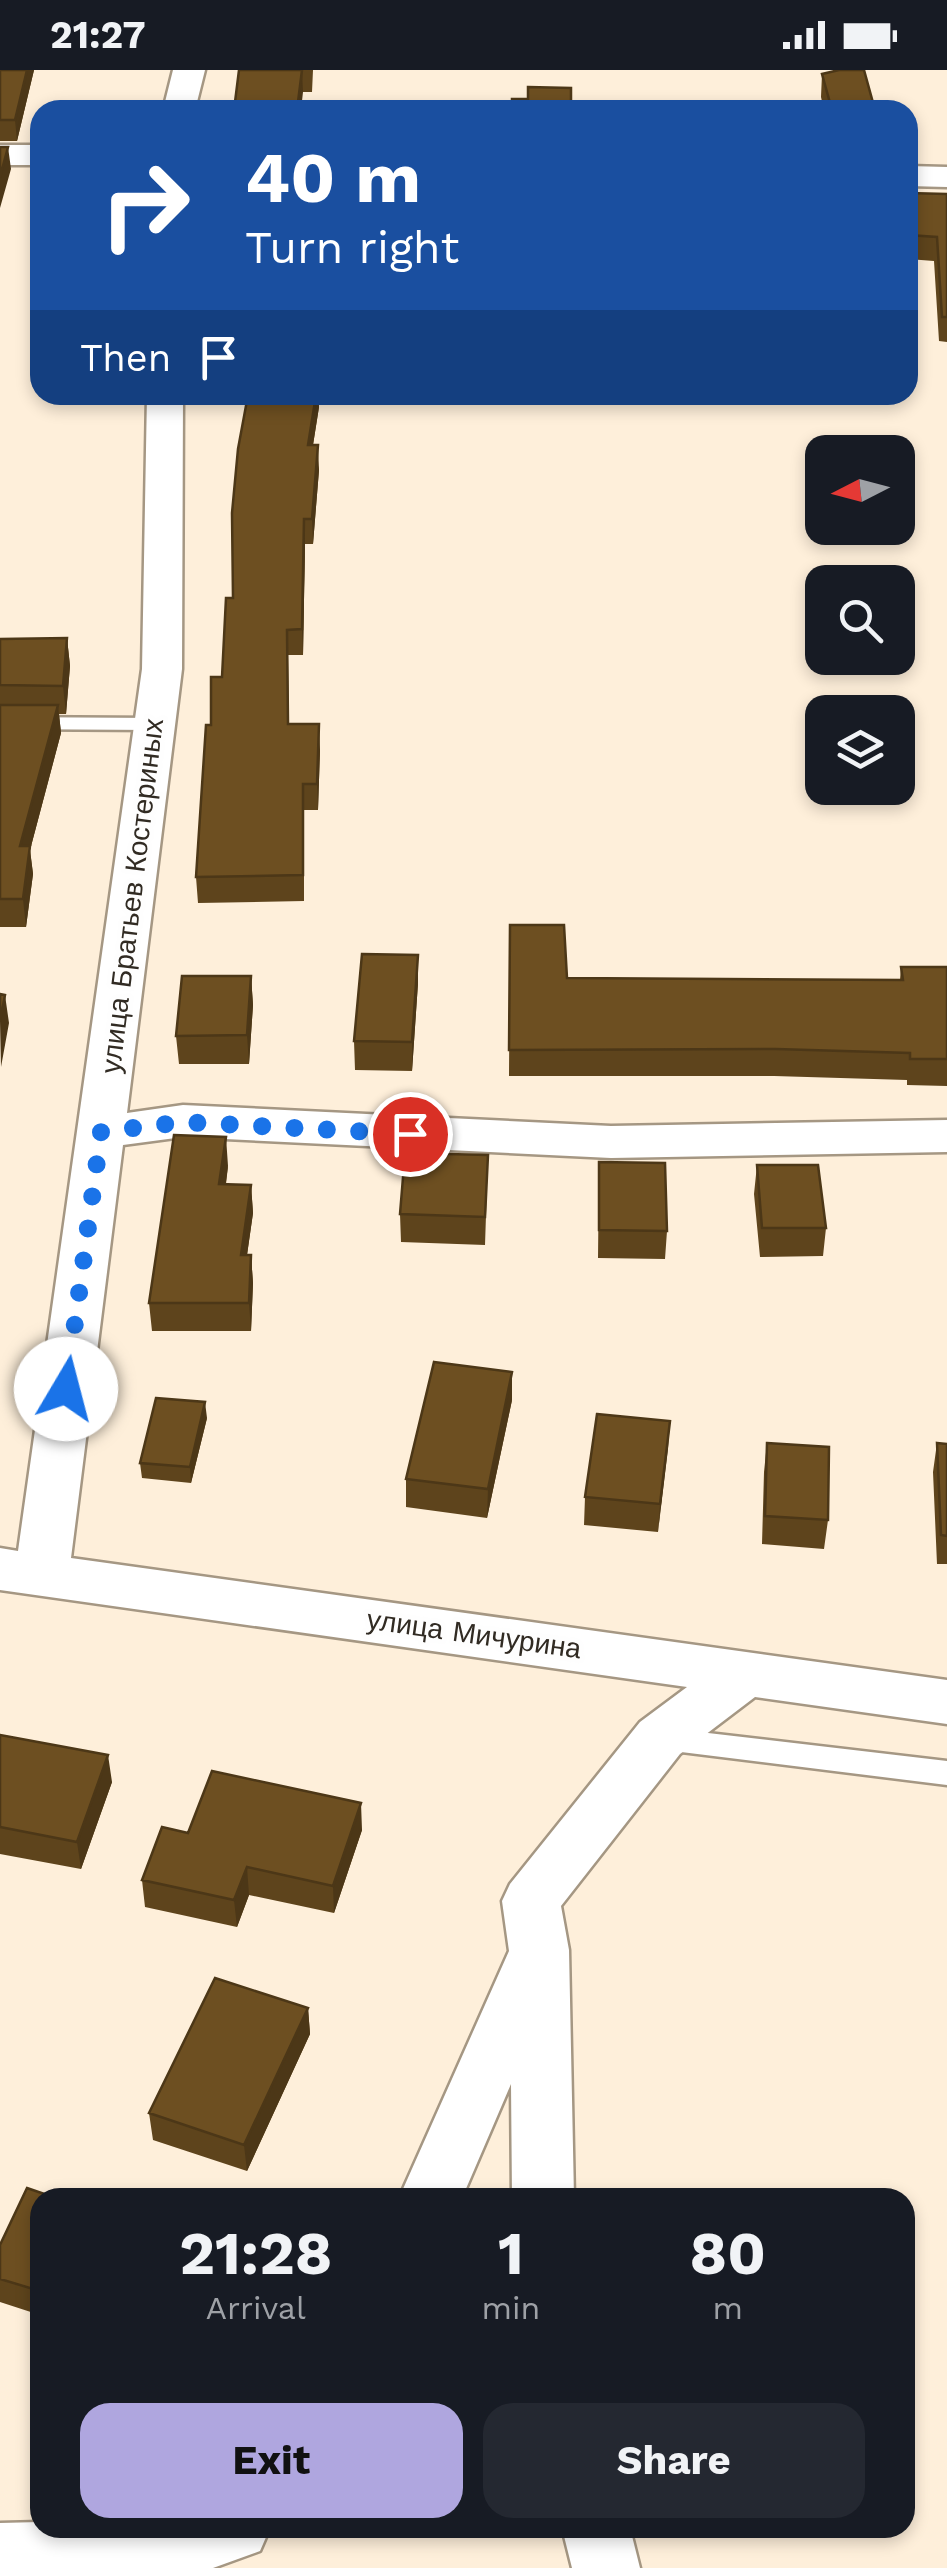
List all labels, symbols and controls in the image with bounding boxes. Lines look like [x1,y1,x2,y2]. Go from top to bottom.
text: 21:27 [50,13,146,57]
text: 40 m [245,137,421,219]
icon: right [80,140,210,270]
text: Turn right [245,221,459,274]
icon: arrive [191,330,246,385]
text: Then [80,336,171,380]
north arrow [805,435,915,545]
map controls [805,435,915,805]
button: search [805,565,915,675]
button: layers [805,695,915,805]
street label: улица Братьев Костериных [94,717,170,1075]
pin [368,1092,453,1177]
icon: arrive [383,1107,438,1162]
position arrow [14,1337,118,1441]
street label: улица Мичурина [365,1603,584,1665]
text: 21:28 [179,2218,332,2289]
text: 1 [498,2218,524,2289]
text: 80 [690,2218,766,2289]
text: Arrival [206,2289,306,2327]
text: min [482,2289,540,2327]
text: m [712,2289,743,2327]
button: Exit [80,2403,463,2518]
button: Share [483,2403,865,2518]

